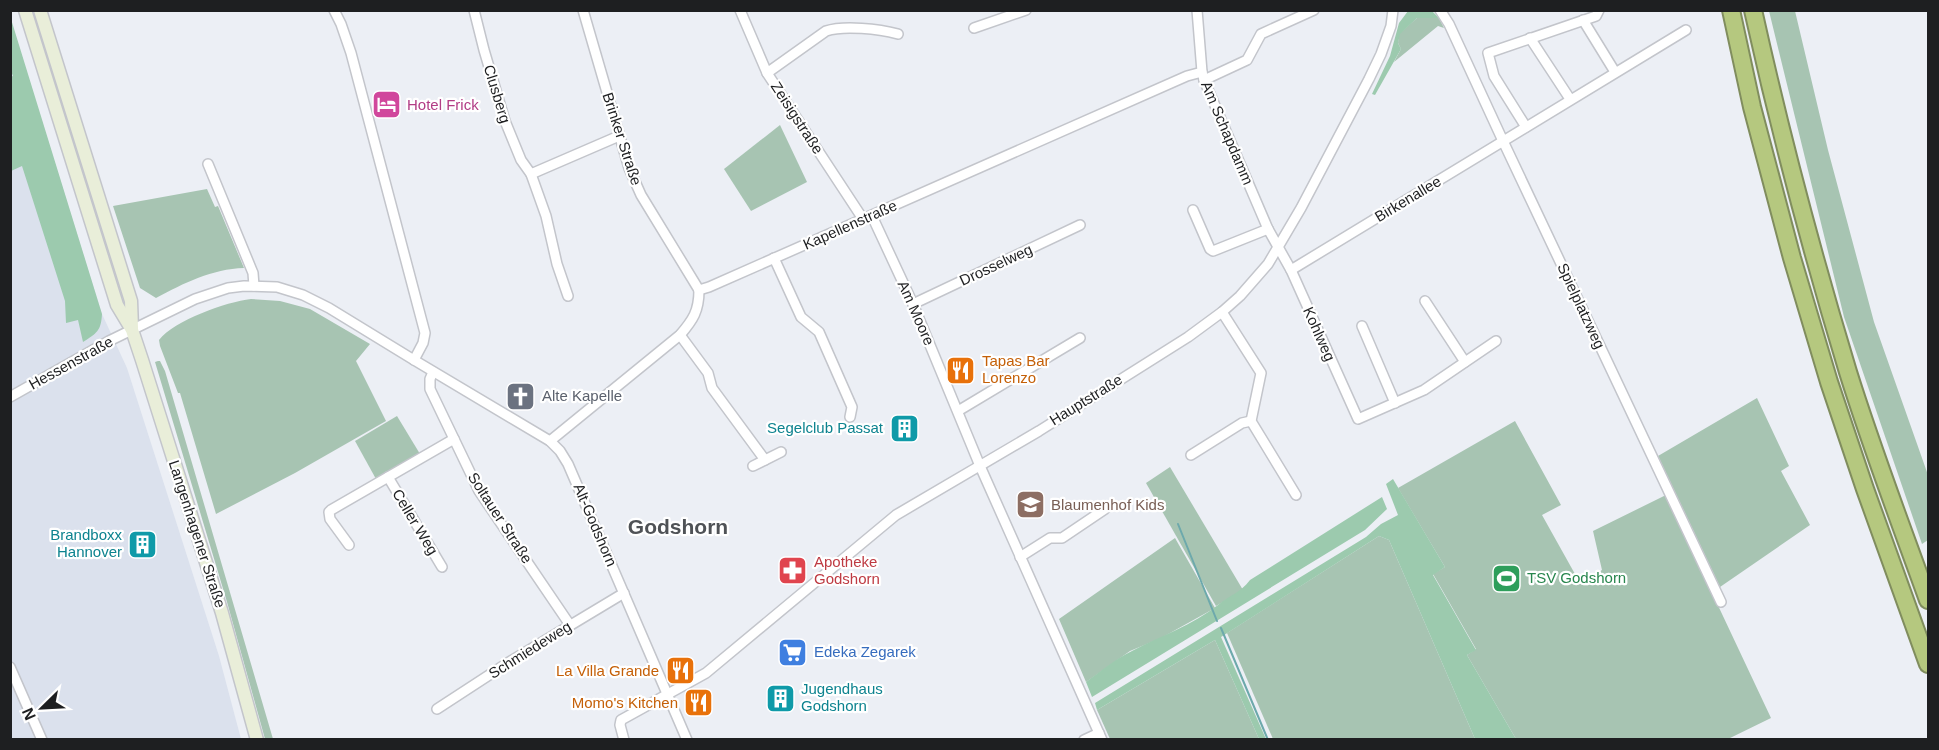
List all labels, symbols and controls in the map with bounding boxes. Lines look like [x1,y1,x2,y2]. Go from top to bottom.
street label: Clusberg [481,63,514,125]
street label: Zeisigstraße [768,78,827,157]
street label: Am Schapdamm [1198,78,1257,187]
hotel icon: Hotel Frick [370,89,402,121]
street label: Brinker Straße [599,90,646,187]
place label: Hotel Frick [407,96,479,113]
street label: Birkenallee [1372,172,1444,225]
street label: Kapellenstraße [800,196,899,253]
street label: Drosselweg [957,240,1035,289]
street label: Spielplatzweg [1554,260,1609,351]
street label: Am Moore [895,278,938,348]
street label: Kohlweg [1300,304,1339,364]
street label: Hessenstraße [26,332,116,393]
place label: Tapas Bar Lorenzo [982,352,1050,386]
restaurant icon: Tapas Bar Lorenzo [945,354,977,386]
street label: Hauptstraße [1046,370,1125,429]
church icon: Alte Kapelle [505,380,537,412]
place label: Alte Kapelle [542,387,622,404]
building icon: Segelclub Passat [888,412,920,444]
place label: Segelclub Passat [767,419,884,436]
street label: Langenhagener Straße [166,458,229,610]
street label: Soltauer Straße [465,469,536,566]
street label: Alt-Godshorn [570,481,621,569]
street label: Celler Weg [389,486,442,558]
school or university icon: Blaumenhof Kids [1014,489,1046,521]
place label: Blaumenhof Kids [1051,496,1164,513]
district label: Godshorn [628,515,728,538]
place label: Brandboxx Hannover [50,526,122,560]
building icon: Brandboxx Hannover [127,528,159,560]
place label: Apotheke Godshorn [814,553,880,587]
pharmacy icon: Apotheke Godshorn [777,555,809,587]
sports icon: TSV Godshorn [1490,562,1522,594]
place label: TSV Godshorn [1527,569,1626,586]
street label: Schmiedeweg [485,617,574,682]
supermarket icon: Edeka Zegarek [777,636,809,668]
place label: Edeka Zegarek [814,643,916,660]
restaurant icon: La Villa Grande [664,655,696,687]
place label: La Villa Grande [556,662,659,679]
north arrow [12,678,72,738]
place label: Jugendhaus Godshorn [801,680,883,714]
building icon: Jugendhaus Godshorn [764,682,796,714]
restaurant icon: Momo's Kitchen [683,687,715,719]
place label: Momo's Kitchen [572,694,678,711]
text: N [19,705,39,723]

